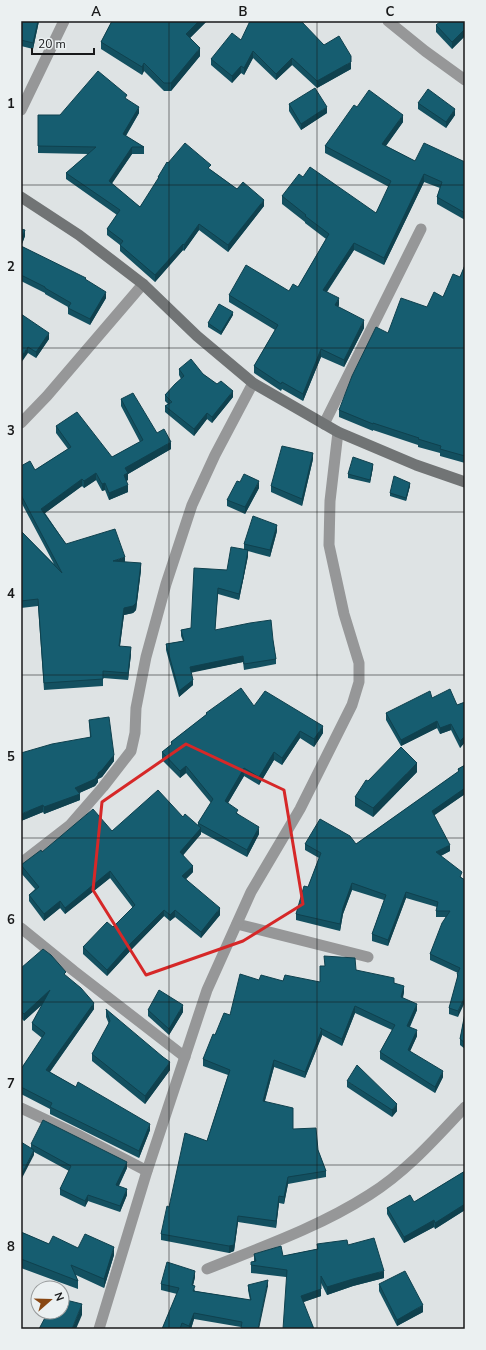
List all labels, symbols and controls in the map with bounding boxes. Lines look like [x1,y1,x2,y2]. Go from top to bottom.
text: A [91,3,101,21]
text: B [239,3,248,21]
text: C [386,3,395,21]
scale bar [32,30,94,56]
text: 20 m [38,36,66,52]
text: 1 [7,95,15,113]
text: 2 [7,258,15,276]
text: 3 [7,422,15,440]
text: 4 [7,585,15,603]
text: 5 [7,748,15,766]
text: 6 [7,911,15,929]
text: 7 [7,1075,15,1093]
text: 8 [7,1238,15,1256]
north arrow [30,1280,70,1320]
text: N [50,1290,67,1303]

